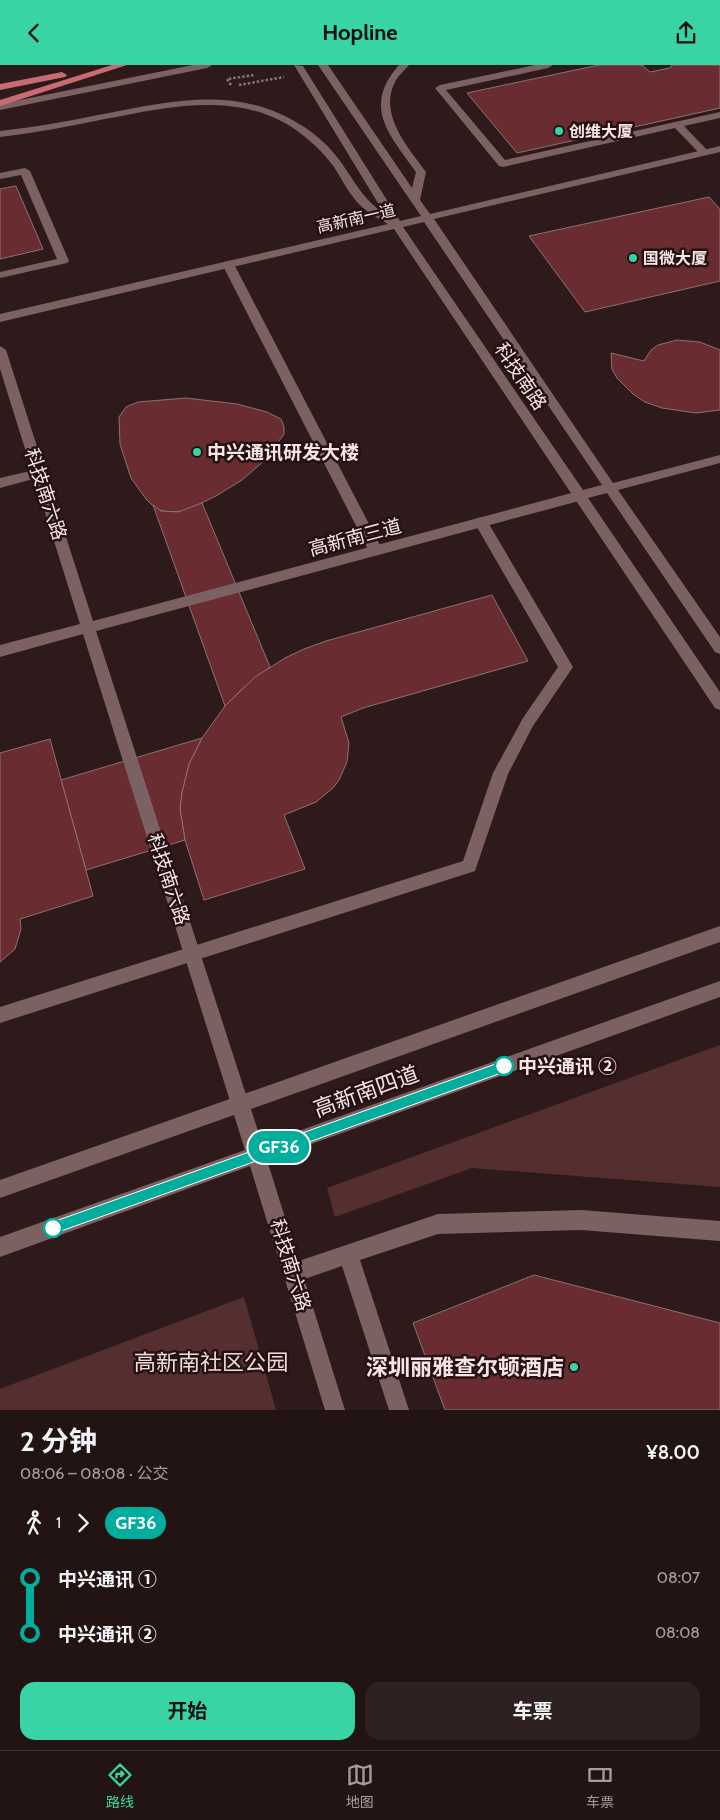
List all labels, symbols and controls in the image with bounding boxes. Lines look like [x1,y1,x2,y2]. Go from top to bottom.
icon: back [20,19,48,47]
text: Hopline [322,19,398,46]
icon: share [672,19,700,47]
place label: 创维大厦 [569,122,633,141]
marker: 创维大厦 [553,125,565,137]
street label: 高新南一道 [315,200,397,237]
place label: 国微大厦 [643,249,707,268]
marker: 国微大厦 [627,252,639,264]
street label: 科技南路 [490,338,551,414]
place label: 中兴通讯研发大楼 [207,441,359,464]
street label: 科技南六路 [20,445,71,543]
marker: 中兴通讯研发大楼 [191,446,203,458]
street label: 高新南三道 [306,514,404,561]
street label: 科技南六路 [143,830,194,928]
place label: 中兴通讯 ② [518,1055,617,1078]
marker: 中兴通讯 ② [494,1056,514,1076]
street label: 高新南四道 [310,1060,422,1123]
line badge: GF36 [244,1131,314,1163]
text: GF36 [258,1136,300,1158]
street label: 科技南六路 [266,1216,315,1314]
unlabelled marker [43,1218,63,1238]
park label: 高新南社区公园 [134,1349,288,1376]
place label: 深圳丽雅查尔顿酒店 [366,1354,564,1381]
marker: 深圳丽雅查尔顿酒店 [568,1361,580,1373]
text: 2 分钟 [20,1424,97,1458]
text: ¥8.00 [646,1441,700,1464]
text: 08:06 – 08:08 · 公交 [20,1464,168,1483]
icon: walk [20,1509,48,1537]
icon: forward [69,1509,97,1537]
text: GF36 [115,1512,156,1534]
text: 1 [56,1513,61,1532]
text: 中兴通讯 ① [58,1568,157,1591]
text: 08:07 [657,1568,700,1587]
text: 中兴通讯 ② [58,1623,157,1646]
text: 08:08 [655,1623,700,1642]
button: 开始 [20,1682,355,1740]
button: 车票 [365,1682,700,1740]
tab: 路线 [106,1761,134,1811]
tab: 地图 [346,1761,374,1811]
tab: 车票 [586,1761,614,1811]

